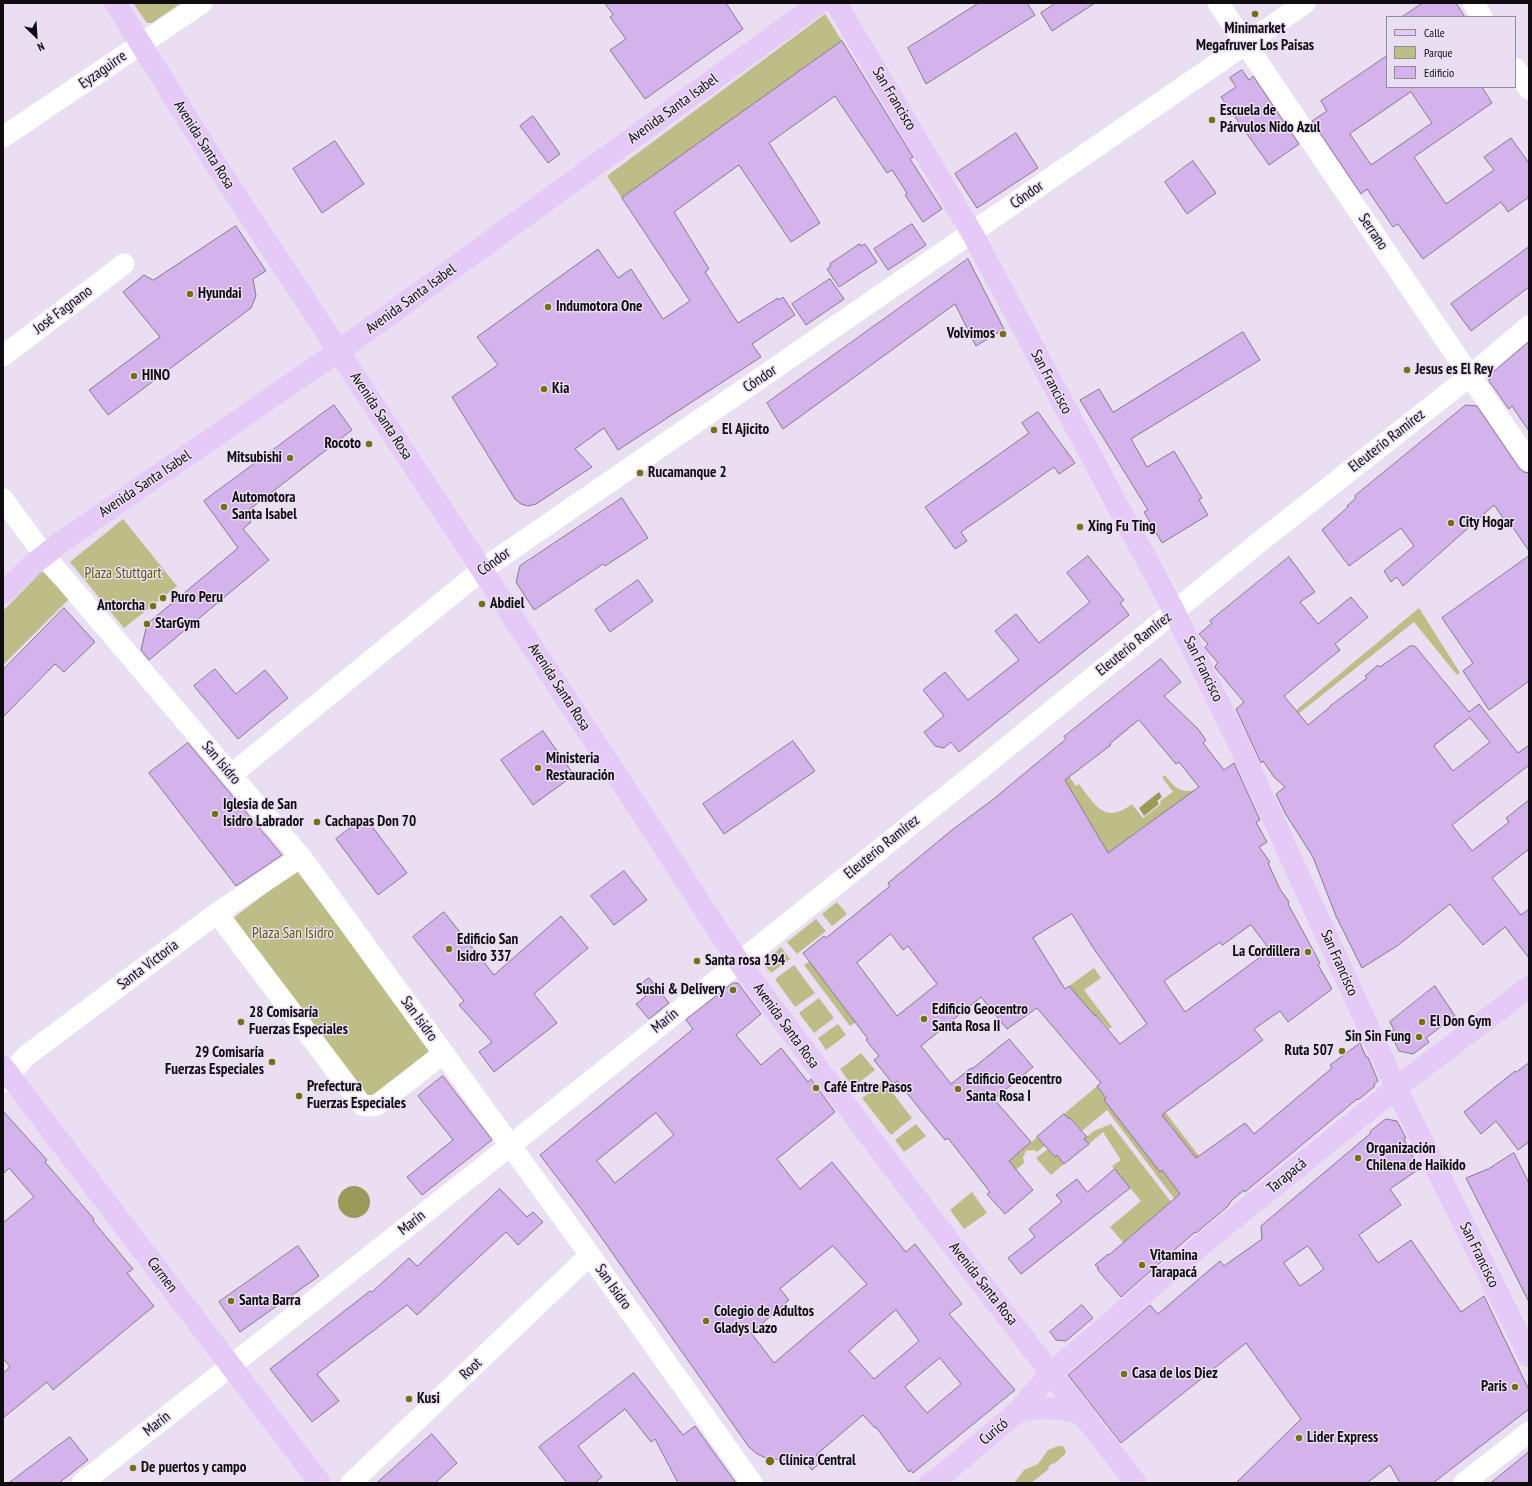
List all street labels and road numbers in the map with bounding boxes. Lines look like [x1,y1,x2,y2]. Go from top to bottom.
street label: Eyzaguirre [76,47,130,93]
street label: San Francisco [868,64,920,134]
street label: Avenida Santa Isabel [624,70,722,148]
street label: Avenida Santa Rosa [170,98,238,192]
street label: Cóndor [1007,177,1047,213]
street label: Serrano [1354,210,1392,254]
street label: Avenida Santa Isabel [362,260,460,338]
street label: José Fagnano [30,282,96,338]
street label: San Francisco [1027,347,1075,417]
street label: Cóndor [740,361,780,397]
street label: Avenida Santa Rosa [346,369,416,463]
street label: Eleuterio Ramírez [1345,406,1429,476]
street label: Avenida Santa Isabel [96,447,194,521]
street label: Cóndor [474,544,514,580]
street label: Eleuterio Ramírez [1093,608,1175,680]
street label: San Francisco [1180,633,1226,705]
street label: Avenida Santa Rosa [524,640,594,734]
street label: San Isidro [198,738,244,788]
street label: Eleuterio Ramírez [841,811,923,883]
street label: San Francisco [1316,927,1362,999]
street label: Santa Victoria [114,936,182,994]
street label: Avenida Santa Rosa [749,980,823,1072]
street label: San Isidro [397,993,441,1045]
street label: Marín [648,1005,682,1037]
street label: Tarapacá [1264,1155,1310,1197]
street label: Marín [395,1207,429,1239]
street label: San Francisco [1456,1219,1502,1291]
street label: Avenida Santa Rosa [945,1239,1021,1329]
street label: Carmen [143,1254,181,1296]
street label: San Isidro [591,1261,635,1313]
street label: Root [456,1354,486,1384]
street label: Marín [140,1408,174,1440]
street label: Curicó [976,1415,1012,1449]

